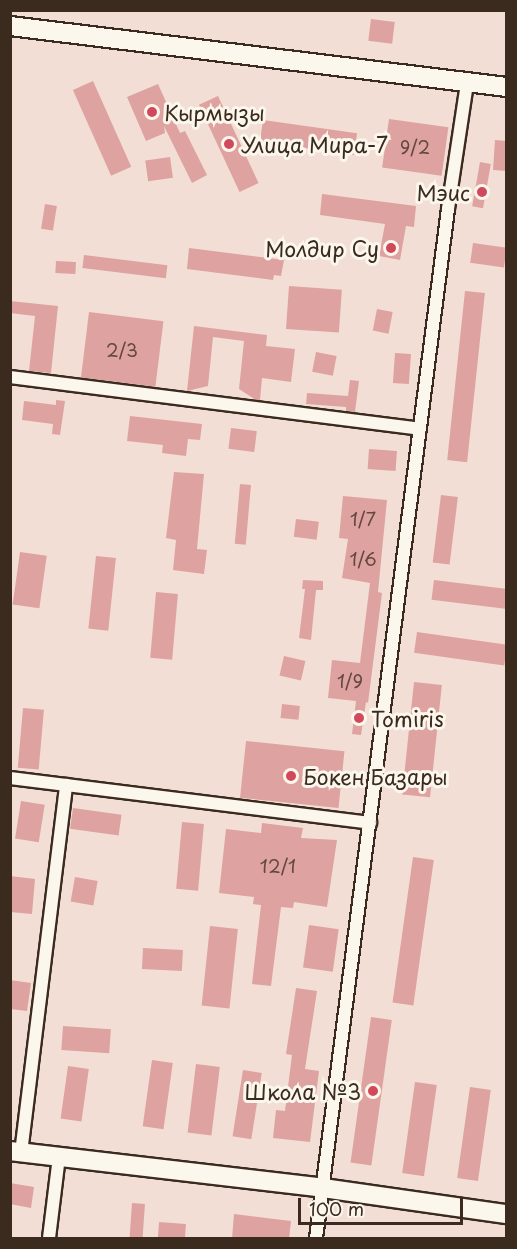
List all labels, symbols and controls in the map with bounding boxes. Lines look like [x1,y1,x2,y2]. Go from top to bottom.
place label: Кырмызы [164,99,265,125]
marker: Кырмызы [145,105,159,119]
place label: Улица Мира-7 [241,131,389,157]
house number: 9/2 [400,136,430,158]
marker: Улица Мира-7 [222,137,236,151]
place label: Мэис [417,179,470,205]
marker: Мэис [475,185,489,199]
place label: Молдир Су [265,235,379,261]
marker: Молдир Су [384,241,398,255]
house number: 2/3 [106,339,138,361]
house number: 1/7 [350,508,376,530]
house number: 1/6 [349,548,377,570]
house number: 1/9 [337,670,363,692]
place label: Tomiris [371,705,444,731]
marker: Tomiris [352,711,366,725]
place label: Бокен Базары [303,763,449,789]
marker: Бокен Базары [284,769,298,783]
house number: 12/1 [260,855,296,877]
place label: Школа №3 [244,1078,361,1104]
marker: Школа №3 [366,1084,380,1098]
scale bar [301,1186,466,1224]
text: 100 m [309,1195,364,1222]

